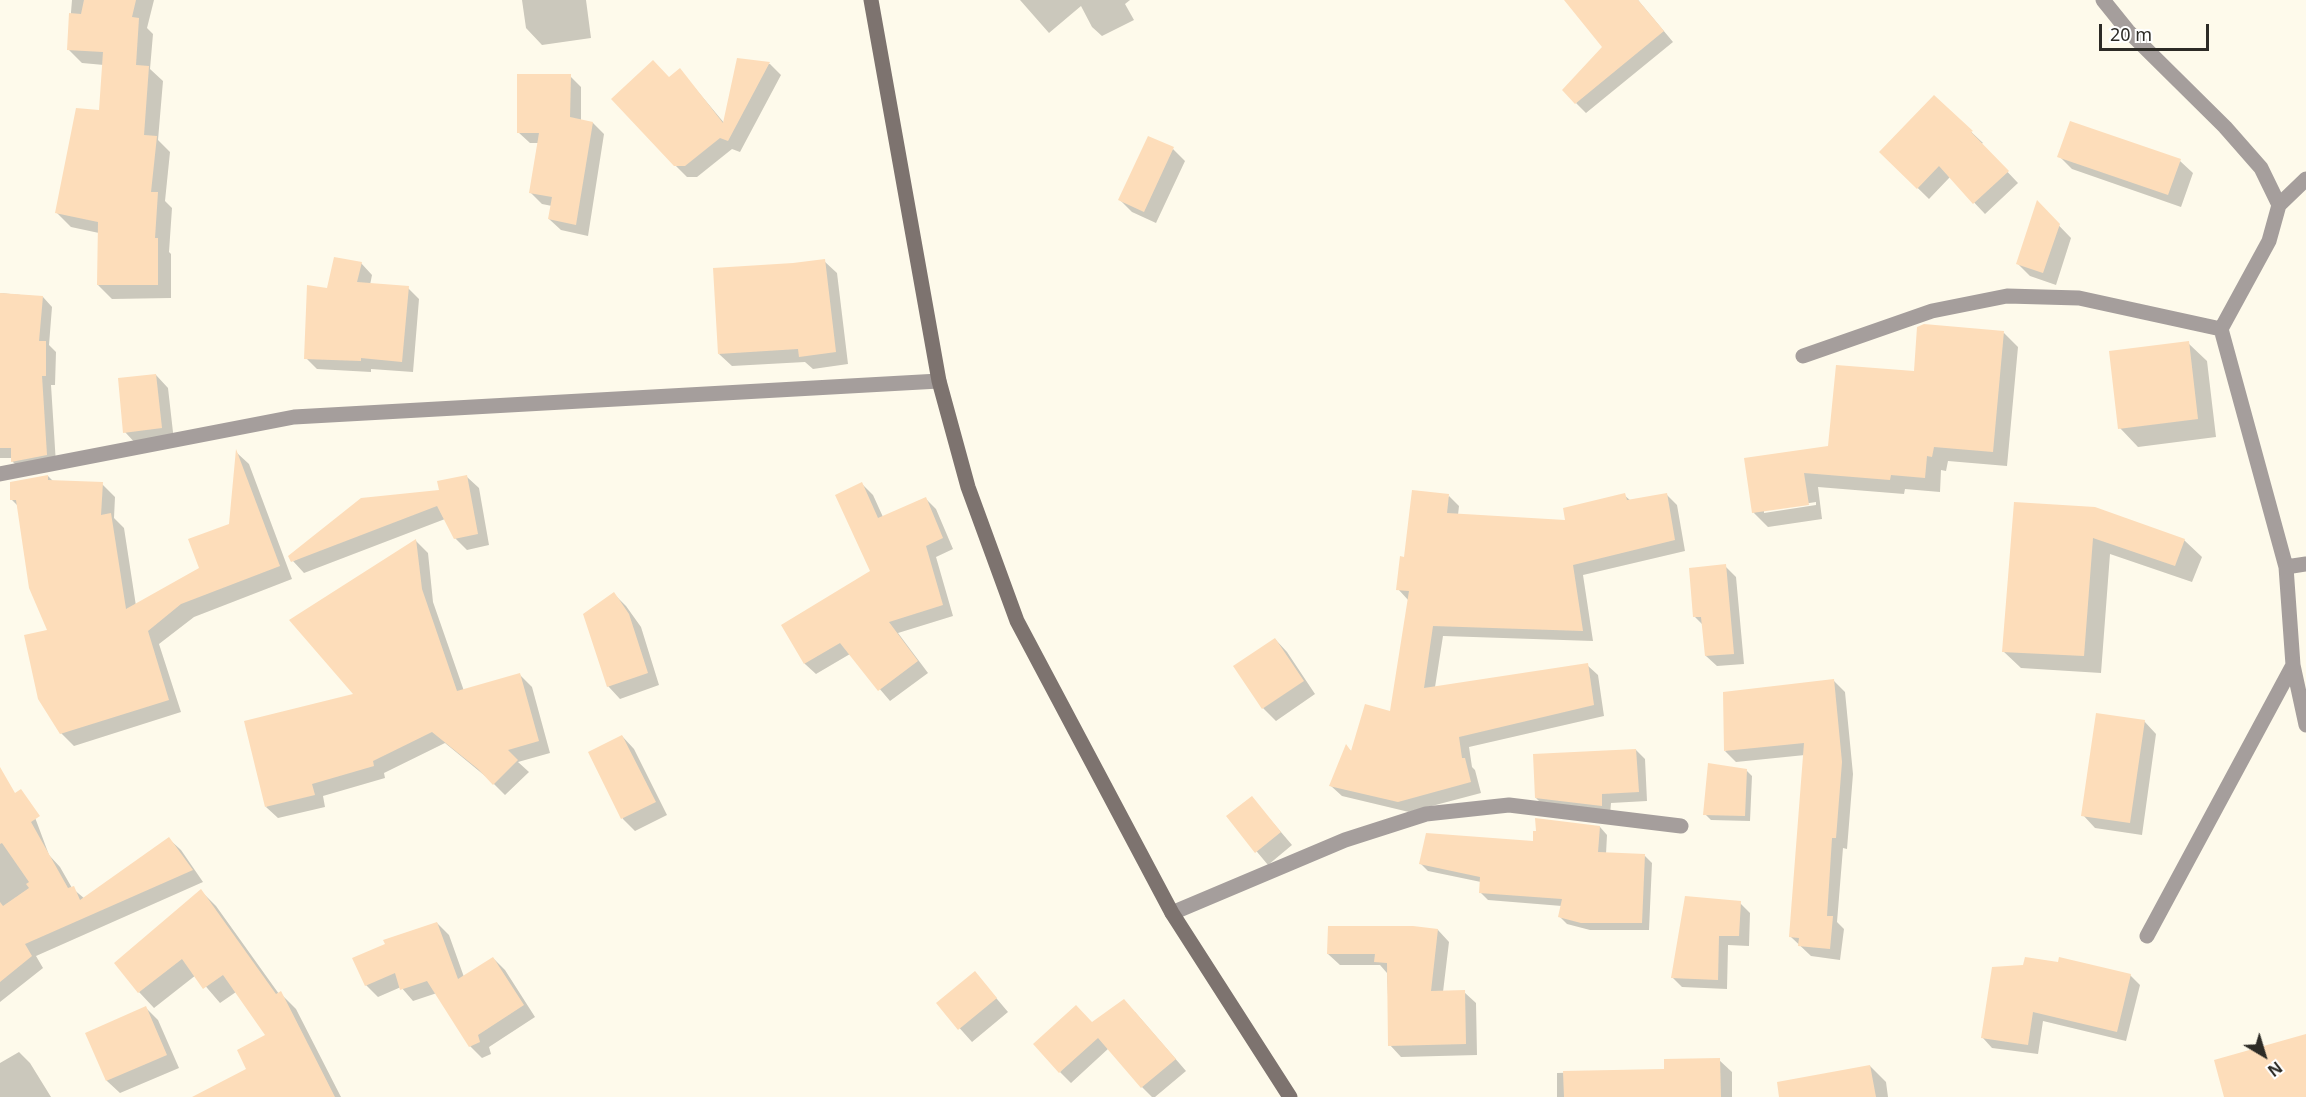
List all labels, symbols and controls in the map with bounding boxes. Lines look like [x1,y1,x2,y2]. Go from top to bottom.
scale bar [2102,12,2212,50]
text: 20 m [2110,22,2152,46]
north arrow [2234,1025,2294,1085]
text: N [2263,1057,2287,1082]

